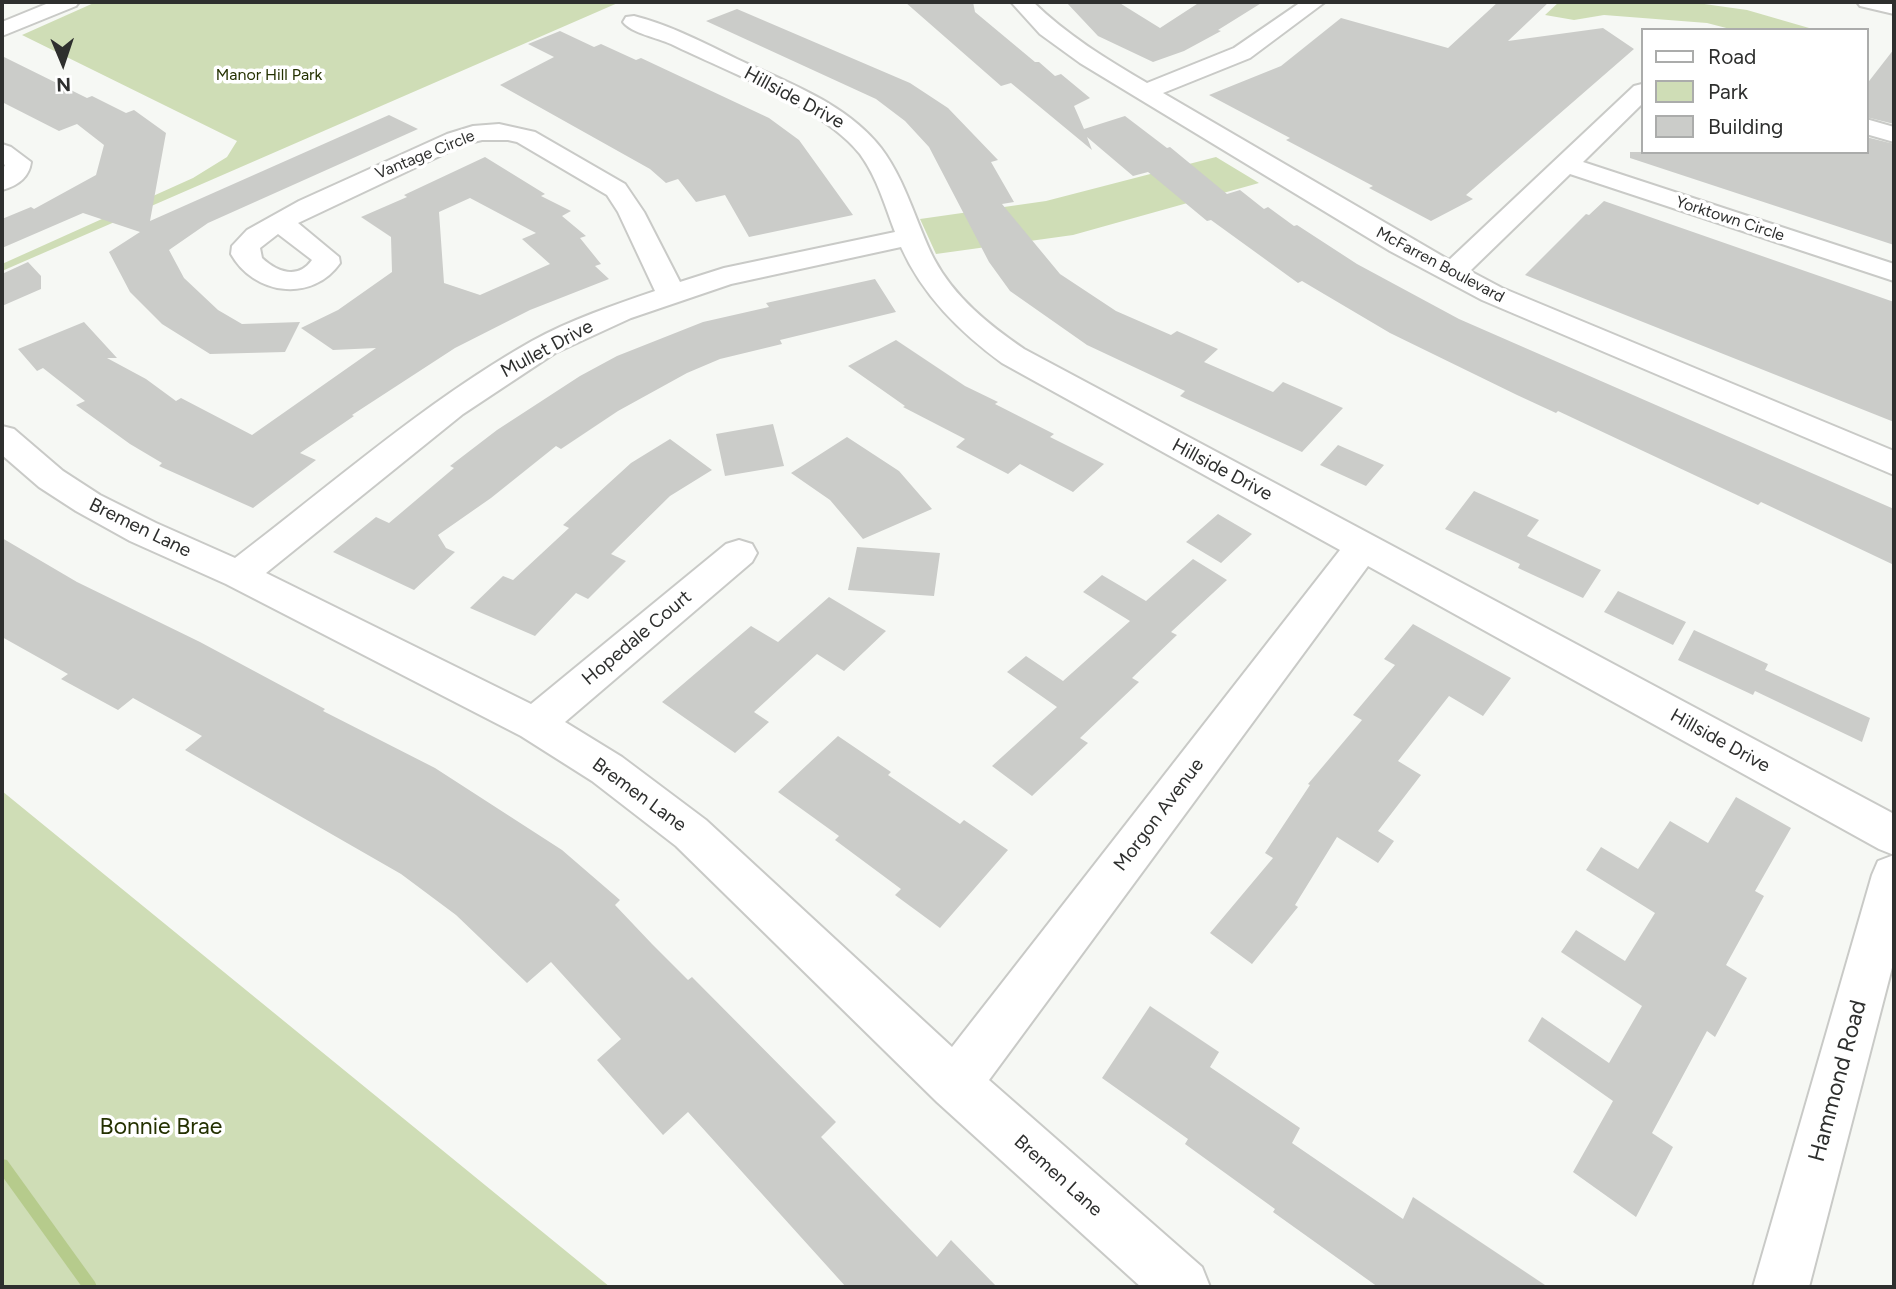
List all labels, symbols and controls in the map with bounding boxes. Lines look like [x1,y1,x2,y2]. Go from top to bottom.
north arrow [28,28,98,98]
legend [1640,28,1868,154]
text: Road [1708,44,1756,69]
street label: Hillside Drive [740,62,848,134]
park label: Manor Hill Park [216,65,322,85]
text: N [56,73,71,96]
text: Park [1708,79,1748,104]
text: Building [1708,114,1783,139]
street label: Vantage Circle [373,126,477,184]
street label: Yorktown Circle [1673,192,1787,246]
street label: McFarren Boulevard [1373,223,1507,307]
street label: Mullet Drive [497,315,597,383]
street label: Hillside Drive [1168,434,1276,506]
street label: Bremen Lane [85,493,195,563]
street label: Hopedale Court [578,586,696,690]
street label: Hillside Drive [1666,704,1774,778]
street label: Bremen Lane [587,753,691,837]
street label: Morgon Avenue [1109,754,1209,876]
street label: Hammond Road [1803,997,1873,1165]
park label: Bonnie Brae [100,1113,222,1141]
street label: Bremen Lane [1009,1130,1107,1222]

